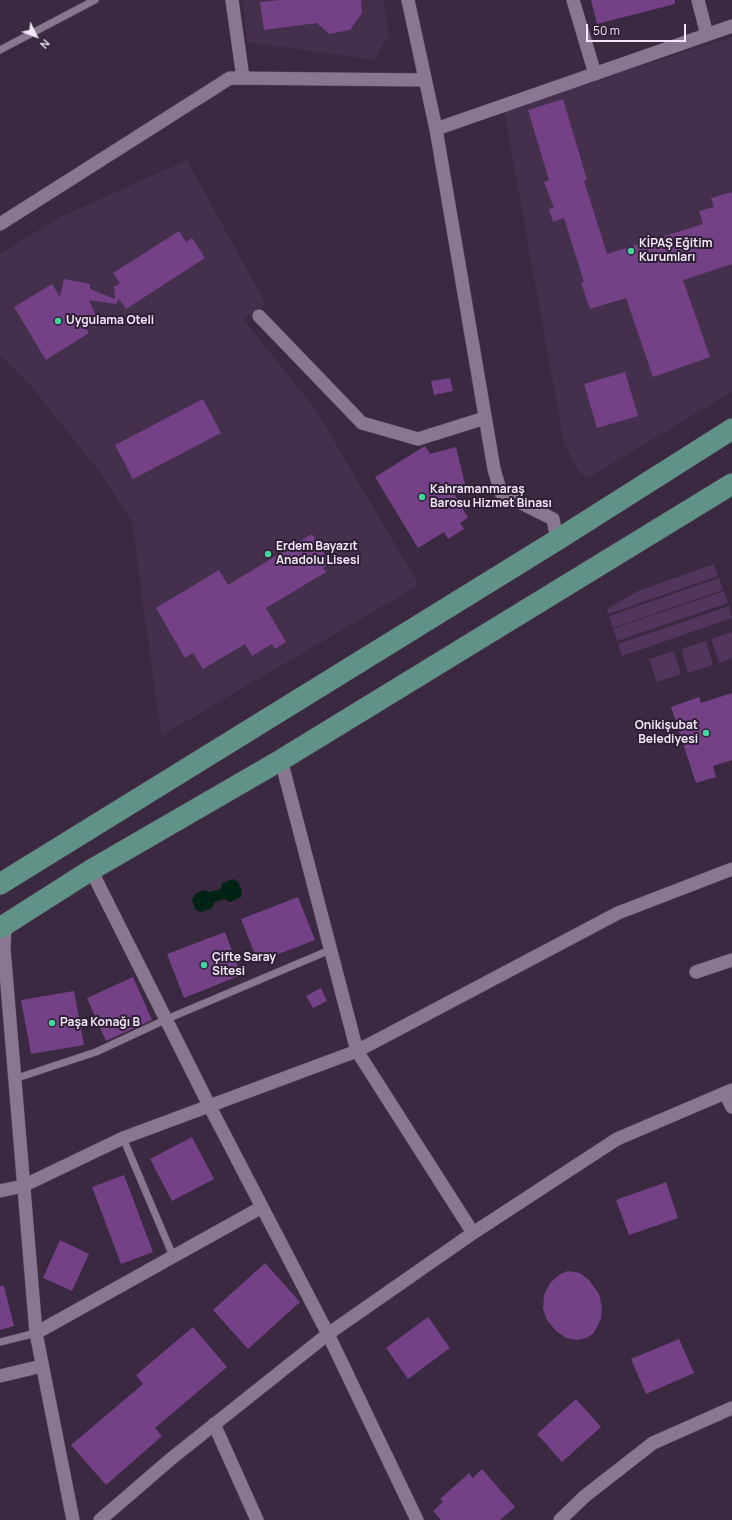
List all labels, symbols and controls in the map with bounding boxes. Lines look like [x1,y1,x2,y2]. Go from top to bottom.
north arrow [16,16,56,56]
scale bar [588,16,688,42]
text: 50 m [593,22,620,39]
text: N [37,36,54,52]
place label: KİPAŞ Eğitim Kurumları [639,237,712,265]
marker: KİPAŞ Eğitim Kurumları [626,246,636,256]
place label: Uygulama Oteli [66,314,154,328]
marker: Uygulama Oteli [53,316,63,326]
place label: Kahramanmaraş Barosu Hizmet Binası [430,483,552,511]
marker: Kahramanmaraş Barosu Hizmet Binası [417,492,427,502]
place label: Erdem Bayazıt Anadolu Lisesi [276,540,360,568]
marker: Erdem Bayazıt Anadolu Lisesi [263,549,273,559]
place label: Onikişubat Belediyesi [635,719,698,747]
marker: Onikişubat Belediyesi [701,728,711,738]
place label: Çifte Saray Sitesi [212,951,276,979]
marker: Çifte Saray Sitesi [199,960,209,970]
place label: Paşa Konağı B [60,1016,140,1030]
marker: Paşa Konağı B [47,1018,57,1028]

